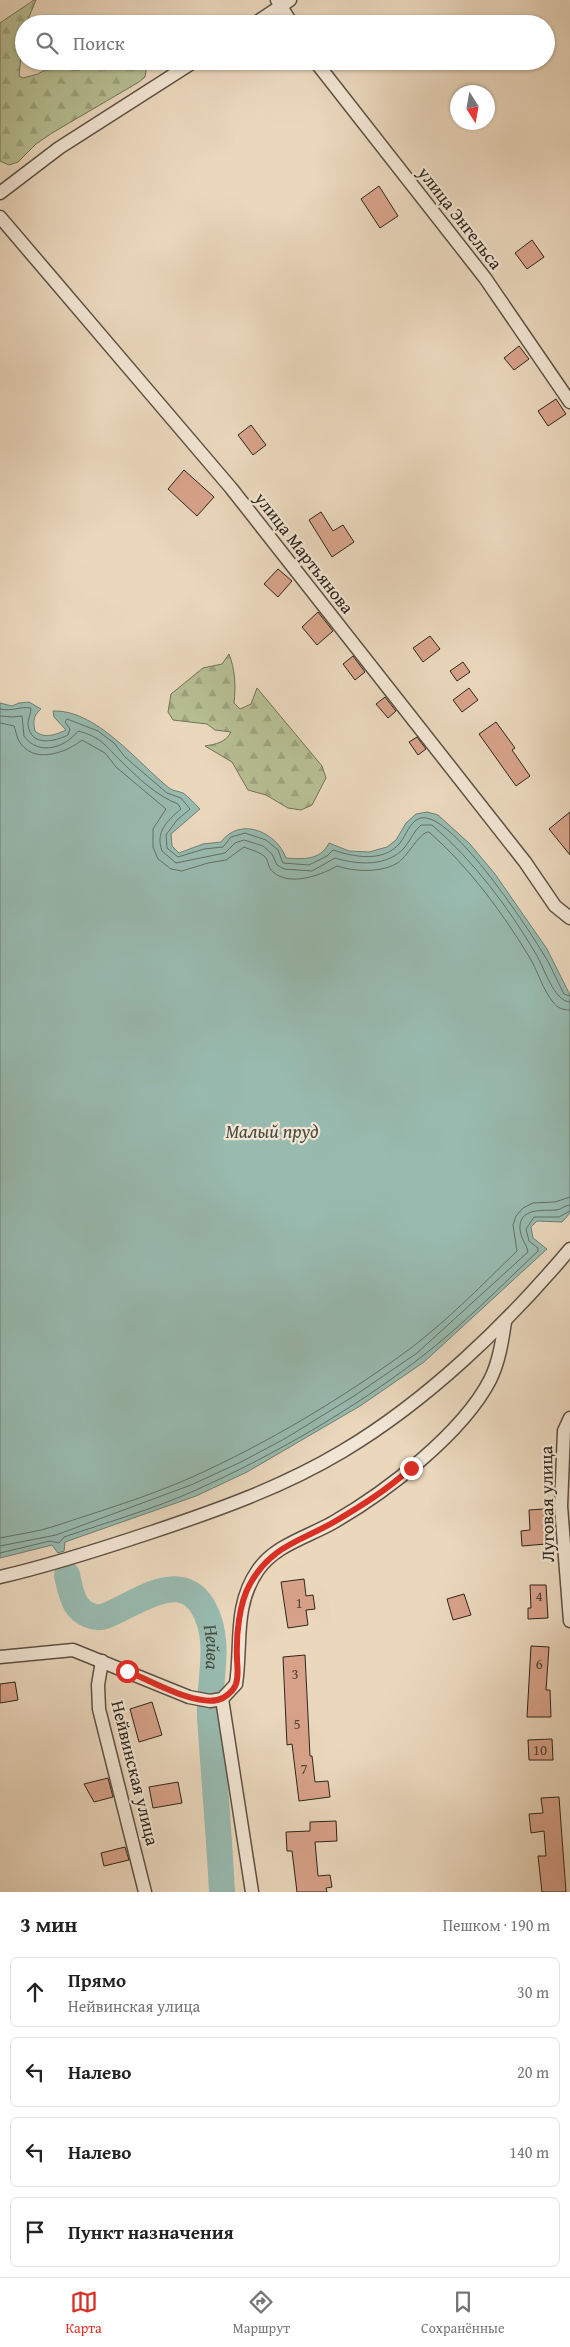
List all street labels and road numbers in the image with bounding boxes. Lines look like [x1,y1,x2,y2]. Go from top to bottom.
street label: улица Энгельса [411,160,510,275]
street label: улица Мартьянова [248,485,361,620]
street label: Луговая улица [532,1445,561,1562]
street label: Нейвинская улица [104,1697,167,1849]

